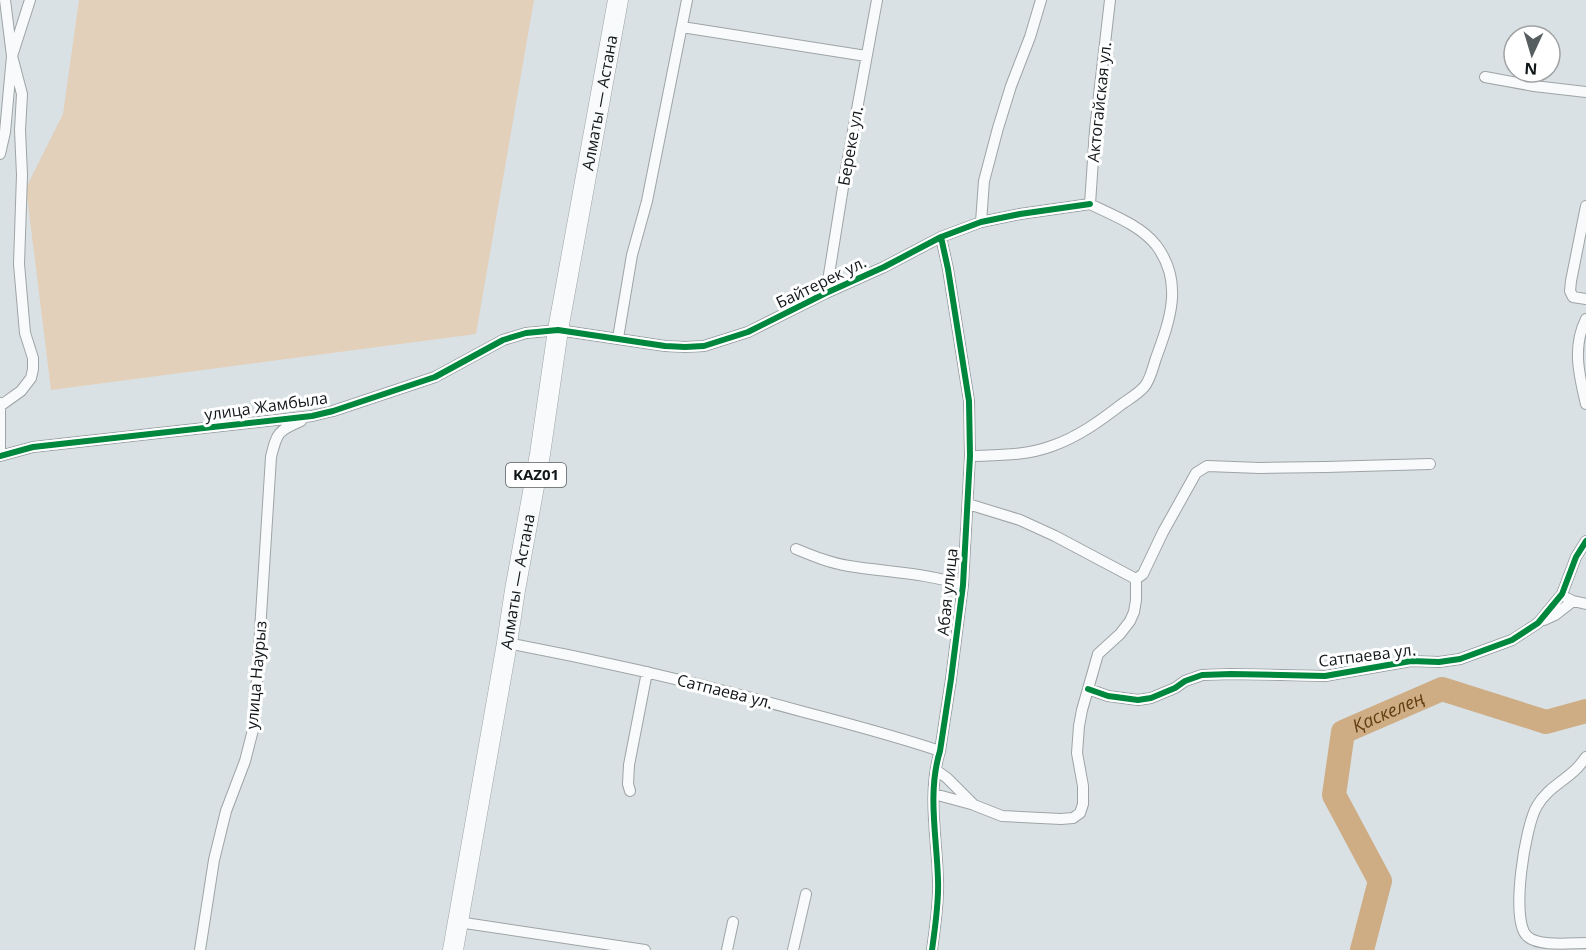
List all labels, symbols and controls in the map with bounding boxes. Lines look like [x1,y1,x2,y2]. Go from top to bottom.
north arrow [1502,24,1562,84]
street label: Алматы — Астана [576,33,622,172]
street label: Актогайская ул. [1082,41,1116,163]
text: N [1524,58,1538,80]
street label: Береке ул. [832,105,868,187]
street label: Байтерек ул. [772,251,870,313]
street label: улица Жамбыла [203,386,329,426]
road number: KАZ01 [506,463,566,487]
street label: Алматы — Астана [495,512,540,651]
street label: Абая улица [931,547,963,637]
street label: улица Наурыз [240,620,272,730]
street label: Сатпаева ул. [1317,638,1417,672]
street label: Сатпаева ул. [675,668,775,714]
water label: Қаскелең [1348,685,1428,738]

